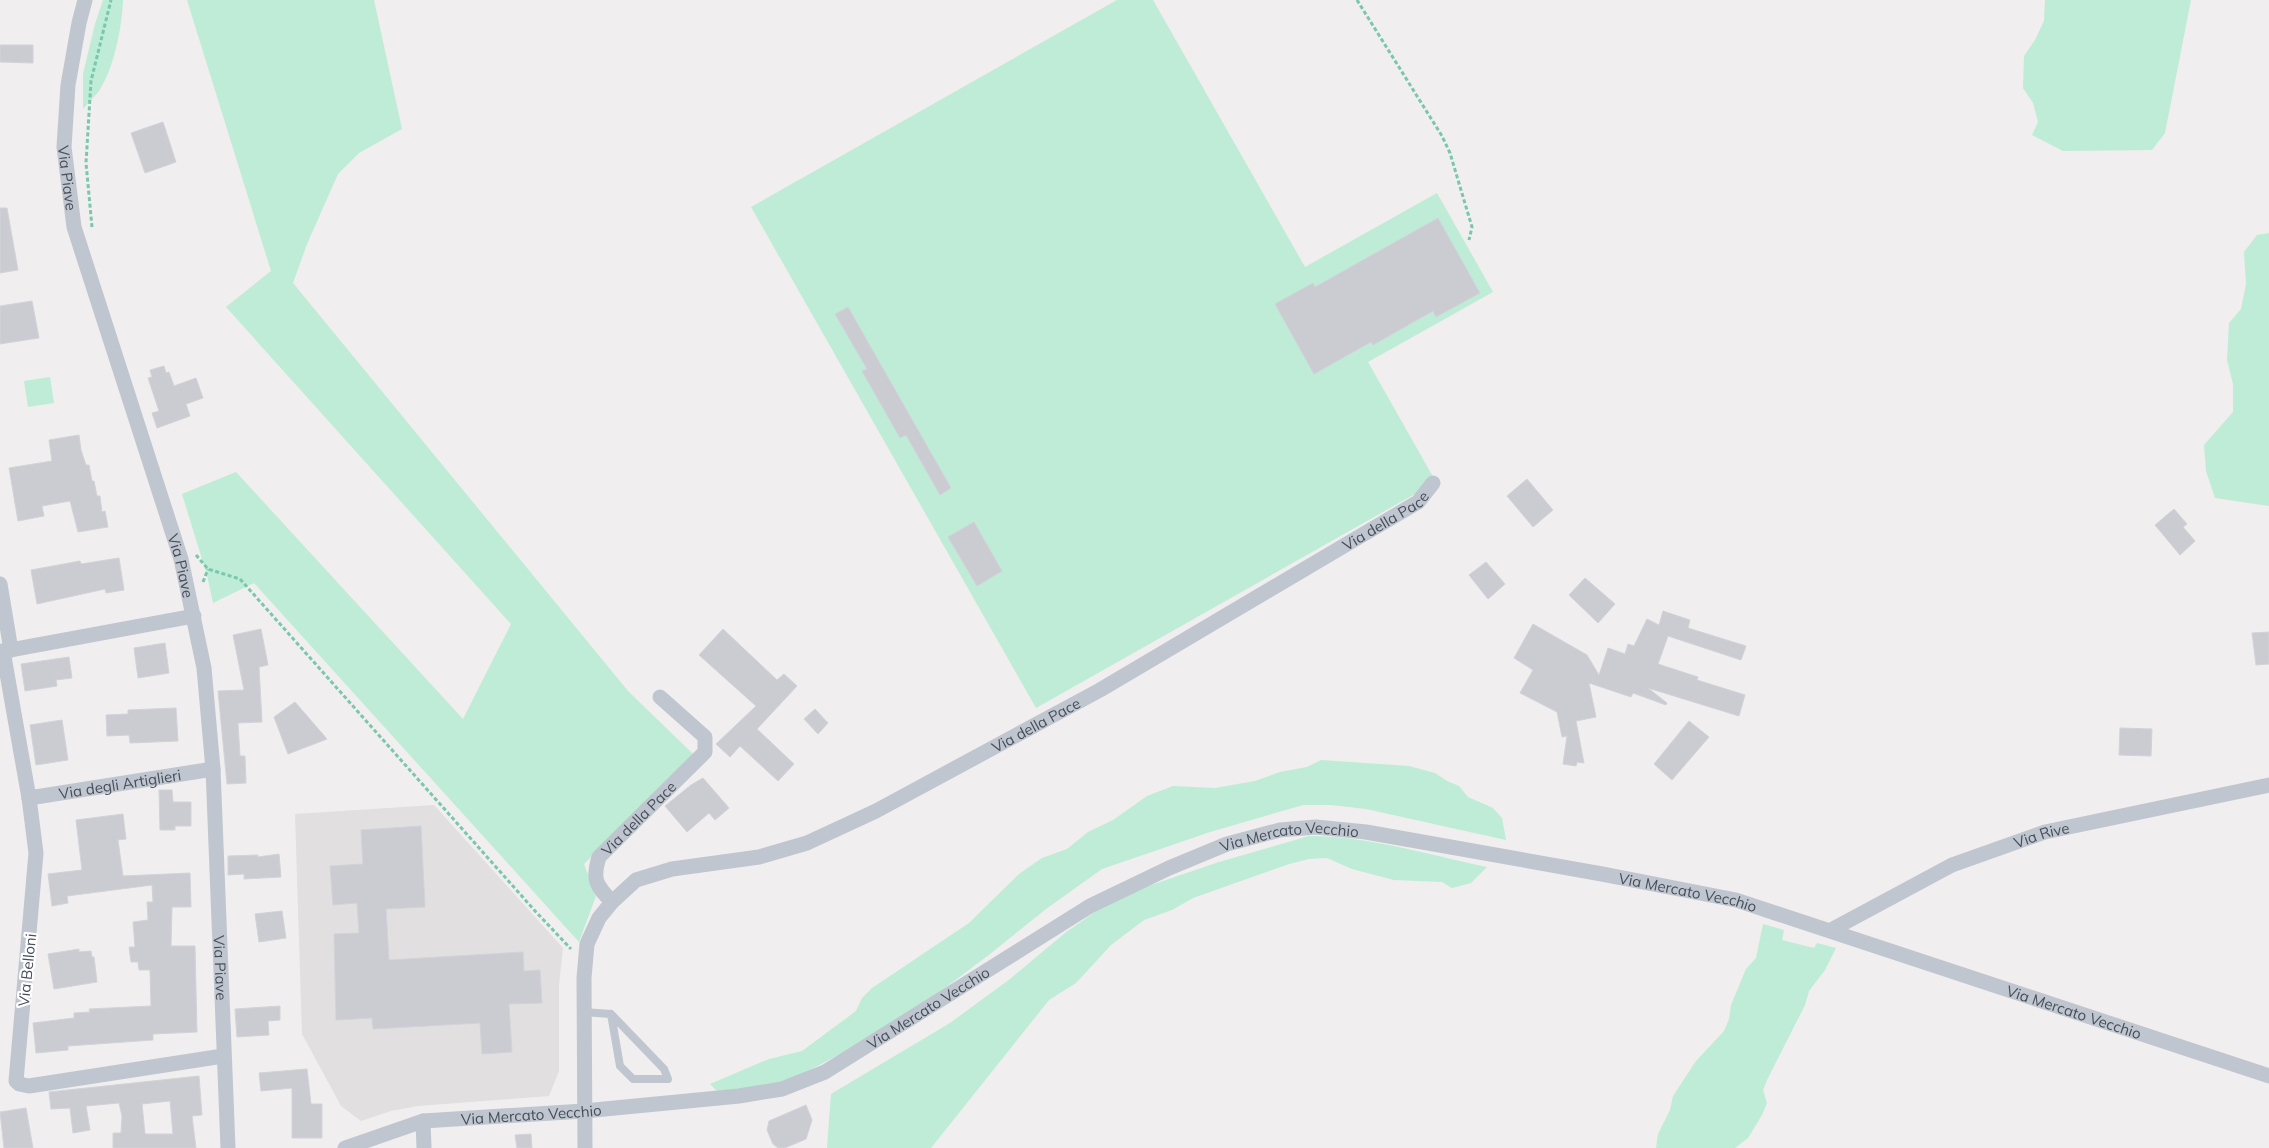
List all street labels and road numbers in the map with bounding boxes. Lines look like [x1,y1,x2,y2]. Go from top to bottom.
street label: Via Piave [54,144,81,211]
street label: Via della Pace [1339,487,1433,554]
street label: Via Piave [164,531,198,599]
street label: Via della Pace [988,693,1083,756]
street label: Via degli Artiglieri [57,765,182,803]
street label: Via della Pace [597,777,680,859]
street label: Via Mercato Vecchio [1217,817,1360,855]
street label: Via Rive [2011,818,2071,852]
street label: Via Mercato Vecchio [1617,868,1759,916]
street label: Via Belloni [14,933,40,1007]
street label: Via Piave [210,935,232,1001]
street label: Via Mercato Vecchio [863,962,993,1053]
street label: Via Mercato Vecchio [2004,981,2144,1043]
street label: Via Mercato Vecchio [460,1100,602,1128]

